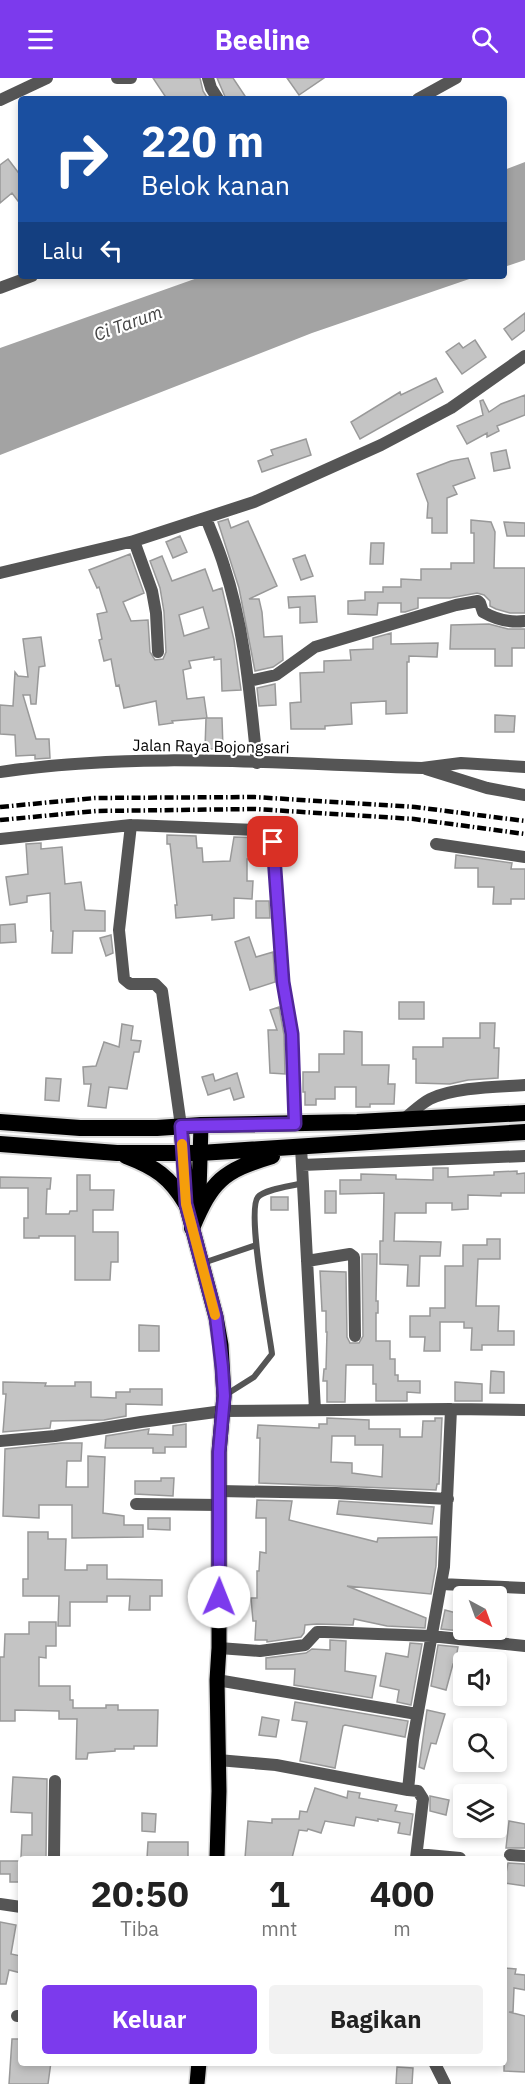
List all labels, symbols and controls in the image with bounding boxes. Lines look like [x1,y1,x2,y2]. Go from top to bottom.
text: Beeline [215,22,310,57]
icon: menu [24,23,57,56]
icon: search [468,23,501,56]
text: 220 m [141,114,264,169]
icon: right [42,120,120,198]
text: Belok kanan [141,167,290,202]
icon: left [95,234,128,267]
text: Lalu [42,236,83,265]
water label: Ci Tarum [91,300,165,346]
street label: Jalan Raya Bojongsari [132,735,290,757]
pin [247,816,298,867]
icon: arrive [256,825,289,858]
position arrow [187,1565,251,1629]
north arrow [453,1586,507,1640]
map controls [453,1586,507,1838]
button: sound [453,1652,507,1706]
button: search [453,1718,507,1772]
button: layers [453,1784,507,1838]
text: 20:50 [91,1870,189,1917]
text: 1 [268,1870,290,1917]
text: 400 [370,1870,434,1917]
text: Tiba [120,1915,159,1942]
text: mnt [261,1915,297,1942]
text: m [393,1915,411,1942]
button: Keluar [42,1985,257,2054]
button: Bagikan [269,1985,483,2054]

